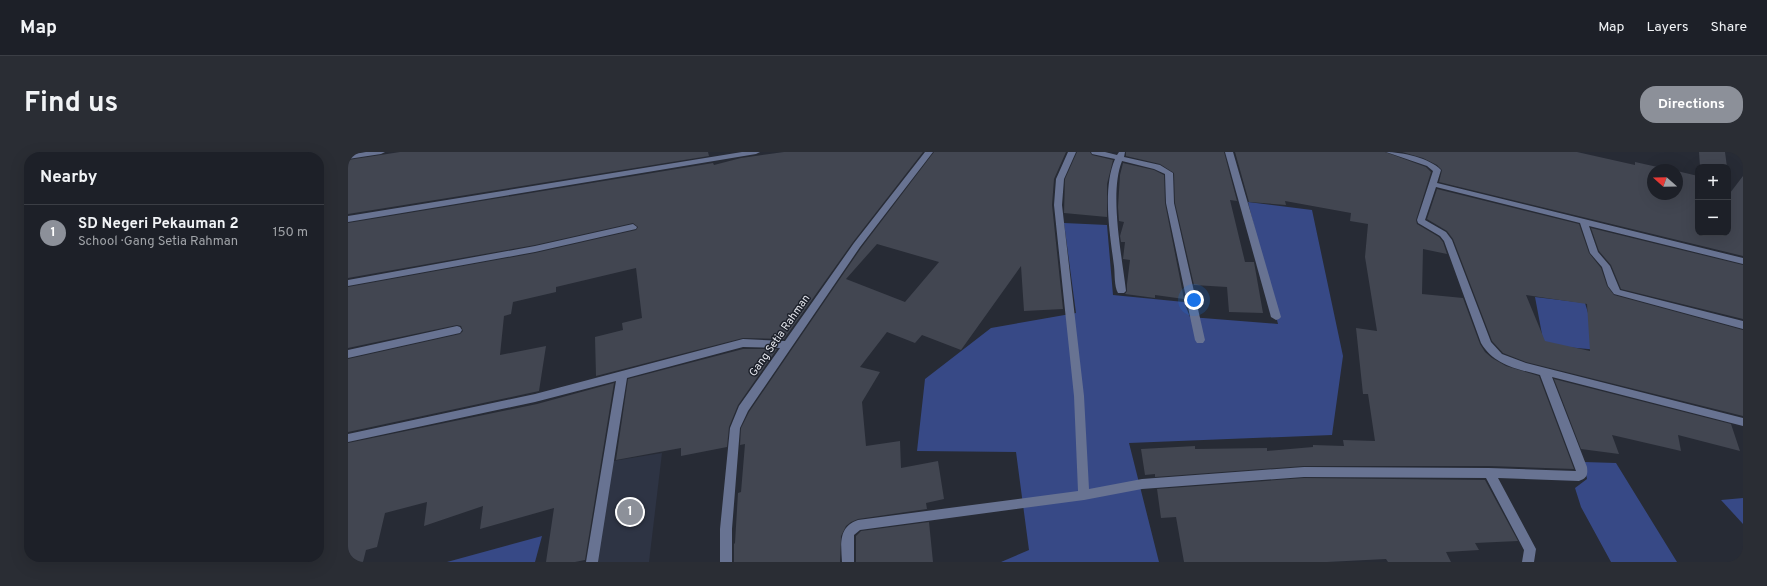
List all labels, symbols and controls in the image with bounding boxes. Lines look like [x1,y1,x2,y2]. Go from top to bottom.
text: Map [20,16,57,40]
text: Map [1598,19,1624,36]
text: Layers [1646,19,1688,36]
text: Share [1710,19,1747,36]
text: Find us [24,86,118,122]
button: Directions [1640,86,1743,123]
north arrow [1647,164,1683,200]
map controls [1695,164,1731,236]
button: + [1695,164,1731,200]
text: Nearby [40,167,97,189]
button: − [1695,200,1731,236]
text: SD Negeri Pekauman 2 [78,215,239,234]
text: 1 [50,225,56,241]
text: 150 m [273,225,308,241]
text: School · Gang Setia Rahman [78,234,238,250]
your location [1184,290,1204,310]
street label: Gang Setia Rahman [746,292,813,379]
pin: 1 [617,497,643,527]

